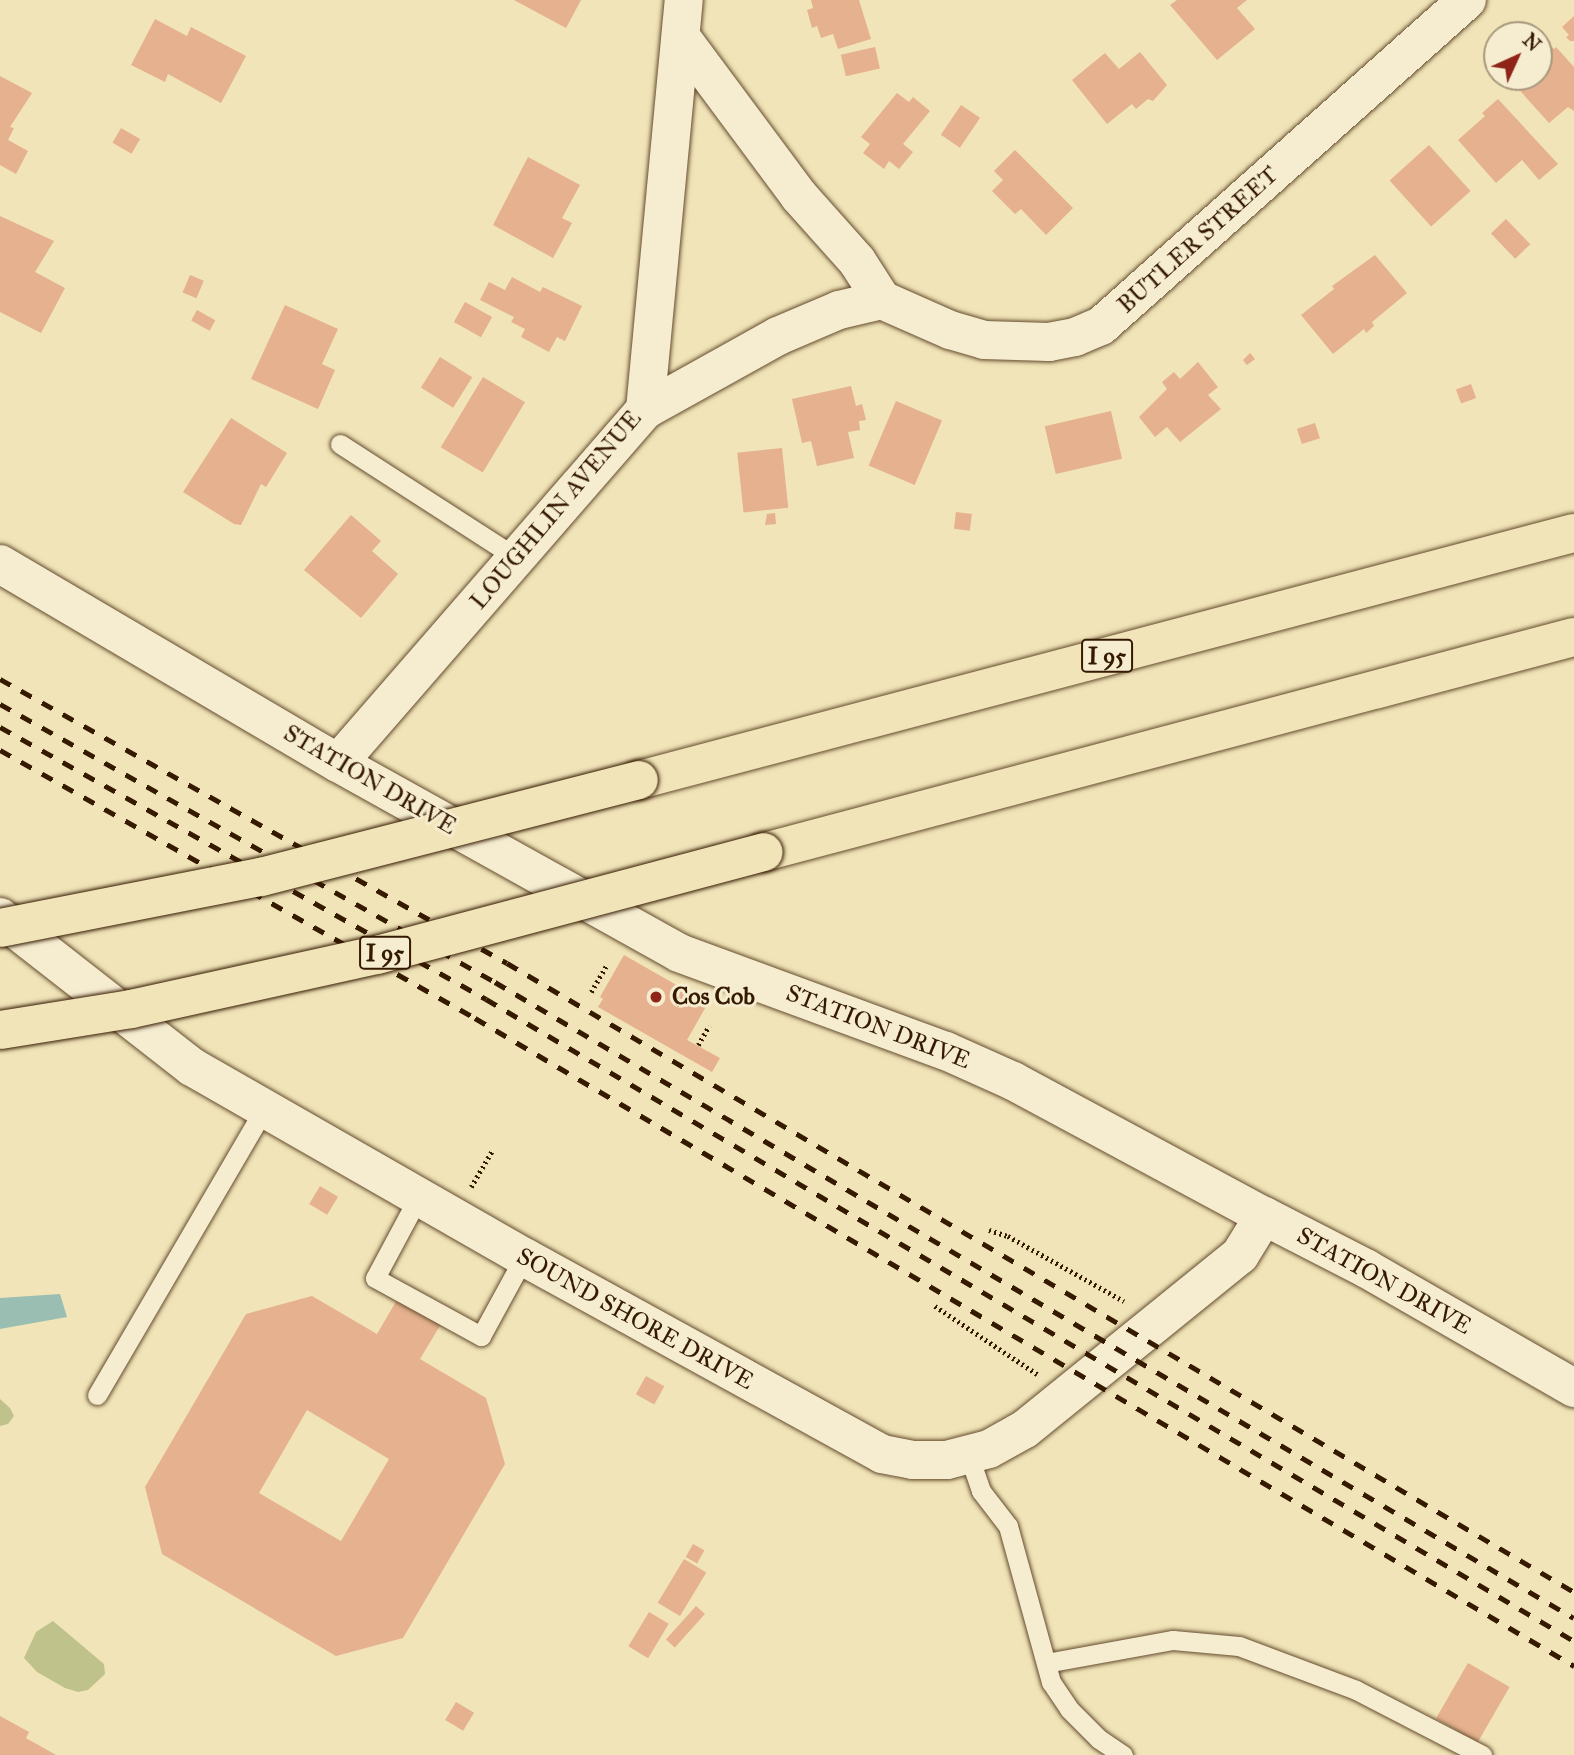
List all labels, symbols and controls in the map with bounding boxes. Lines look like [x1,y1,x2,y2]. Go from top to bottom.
north arrow [1483,21,1553,91]
text: N [1518,28,1546,56]
street label: BUTLER STREET [1112,160,1284,320]
street label: LOUGHLIN AVENUE [464,405,648,615]
road number: I 95 [1081,636,1133,676]
street label: STATION DRIVE [278,719,462,841]
road number: I 95 [359,934,411,972]
street label: STATION DRIVE [782,979,974,1075]
place label: Cos Cob [672,983,755,1011]
marker: Cos Cob [646,987,666,1007]
street label: STATION DRIVE [1292,1221,1476,1341]
street label: SOUND SHORE DRIVE [511,1242,759,1396]

